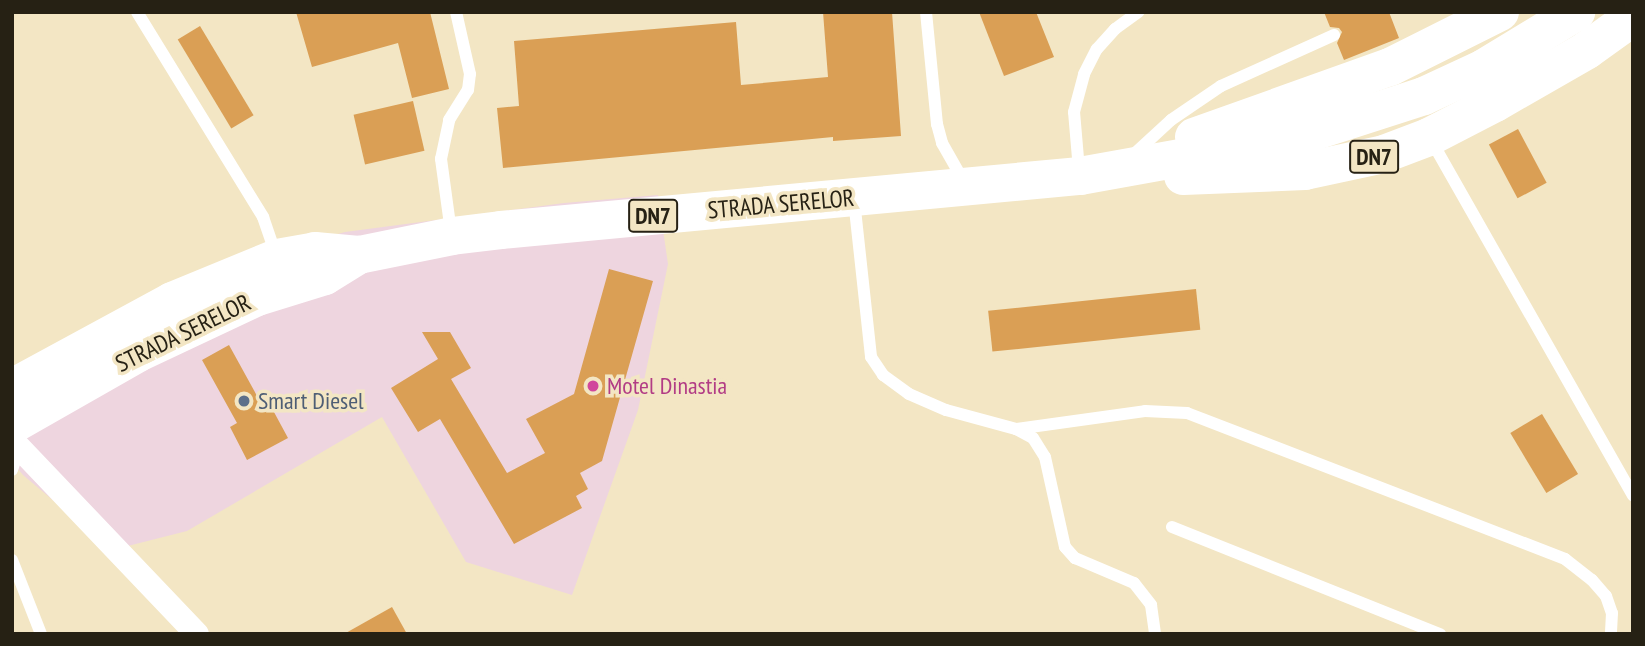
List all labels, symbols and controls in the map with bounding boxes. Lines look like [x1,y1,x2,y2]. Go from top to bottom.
road number: DN7 [1348,138,1400,176]
street label: STRADA SERELOR [706,183,856,225]
road number: DN7 [627,196,679,236]
street label: STRADA SERELOR [110,288,256,378]
place label: Motel Dinastia [607,372,727,400]
marker: Motel Dinastia [585,378,601,394]
place label: Smart Diesel [258,387,364,415]
marker: Smart Diesel [236,393,252,409]

